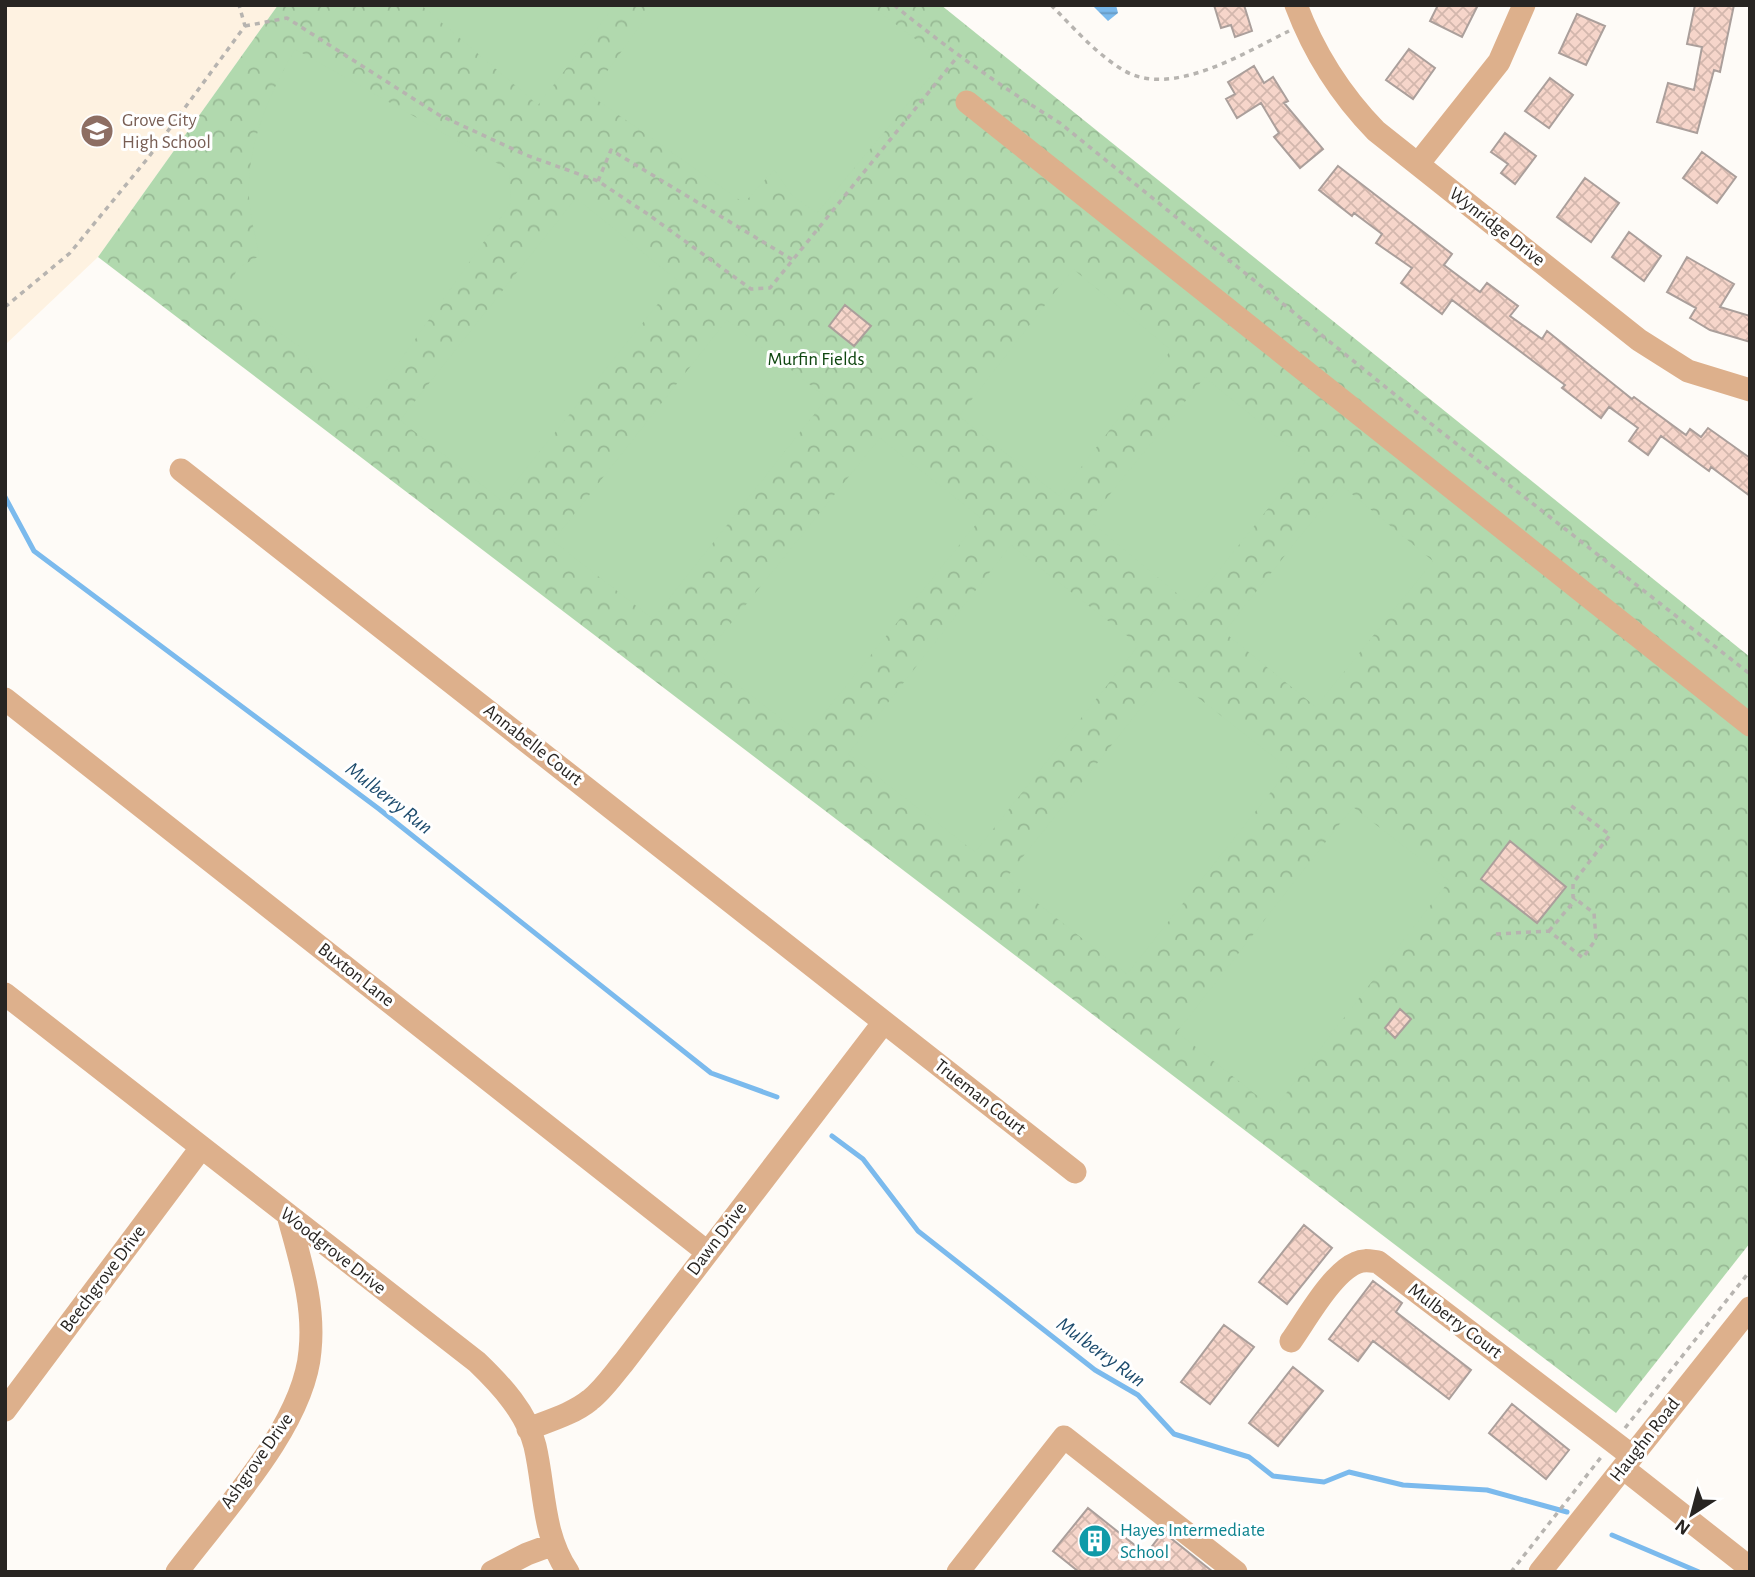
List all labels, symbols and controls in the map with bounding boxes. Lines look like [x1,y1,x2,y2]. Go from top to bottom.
place label: Grove City High School [122,111,211,152]
school or university icon: Grove City High School [78,112,116,150]
street label: Wynridge Drive [1446,184,1548,270]
park label: Murfin Fields [768,350,864,369]
street label: Annabelle Court [480,701,586,789]
water label: Mulberry Run [342,758,436,838]
street label: Buxton Lane [314,939,398,1011]
street label: Trueman Court [931,1056,1029,1138]
street label: Dawn Drive [684,1199,750,1279]
street label: Woodgrove Drive [277,1204,389,1298]
street label: Beechgrove Drive [57,1222,149,1336]
street label: Mulberry Court [1405,1280,1505,1362]
water label: Mulberry Run [1053,1313,1149,1391]
street label: Haughn Road [1606,1394,1684,1486]
street label: Ashgrove Drive [217,1410,297,1512]
north arrow [1657,1479,1727,1549]
text: N [1672,1515,1694,1538]
place label: Hayes Intermediate School [1120,1521,1265,1562]
building icon: Hayes Intermediate School [1076,1522,1114,1560]

